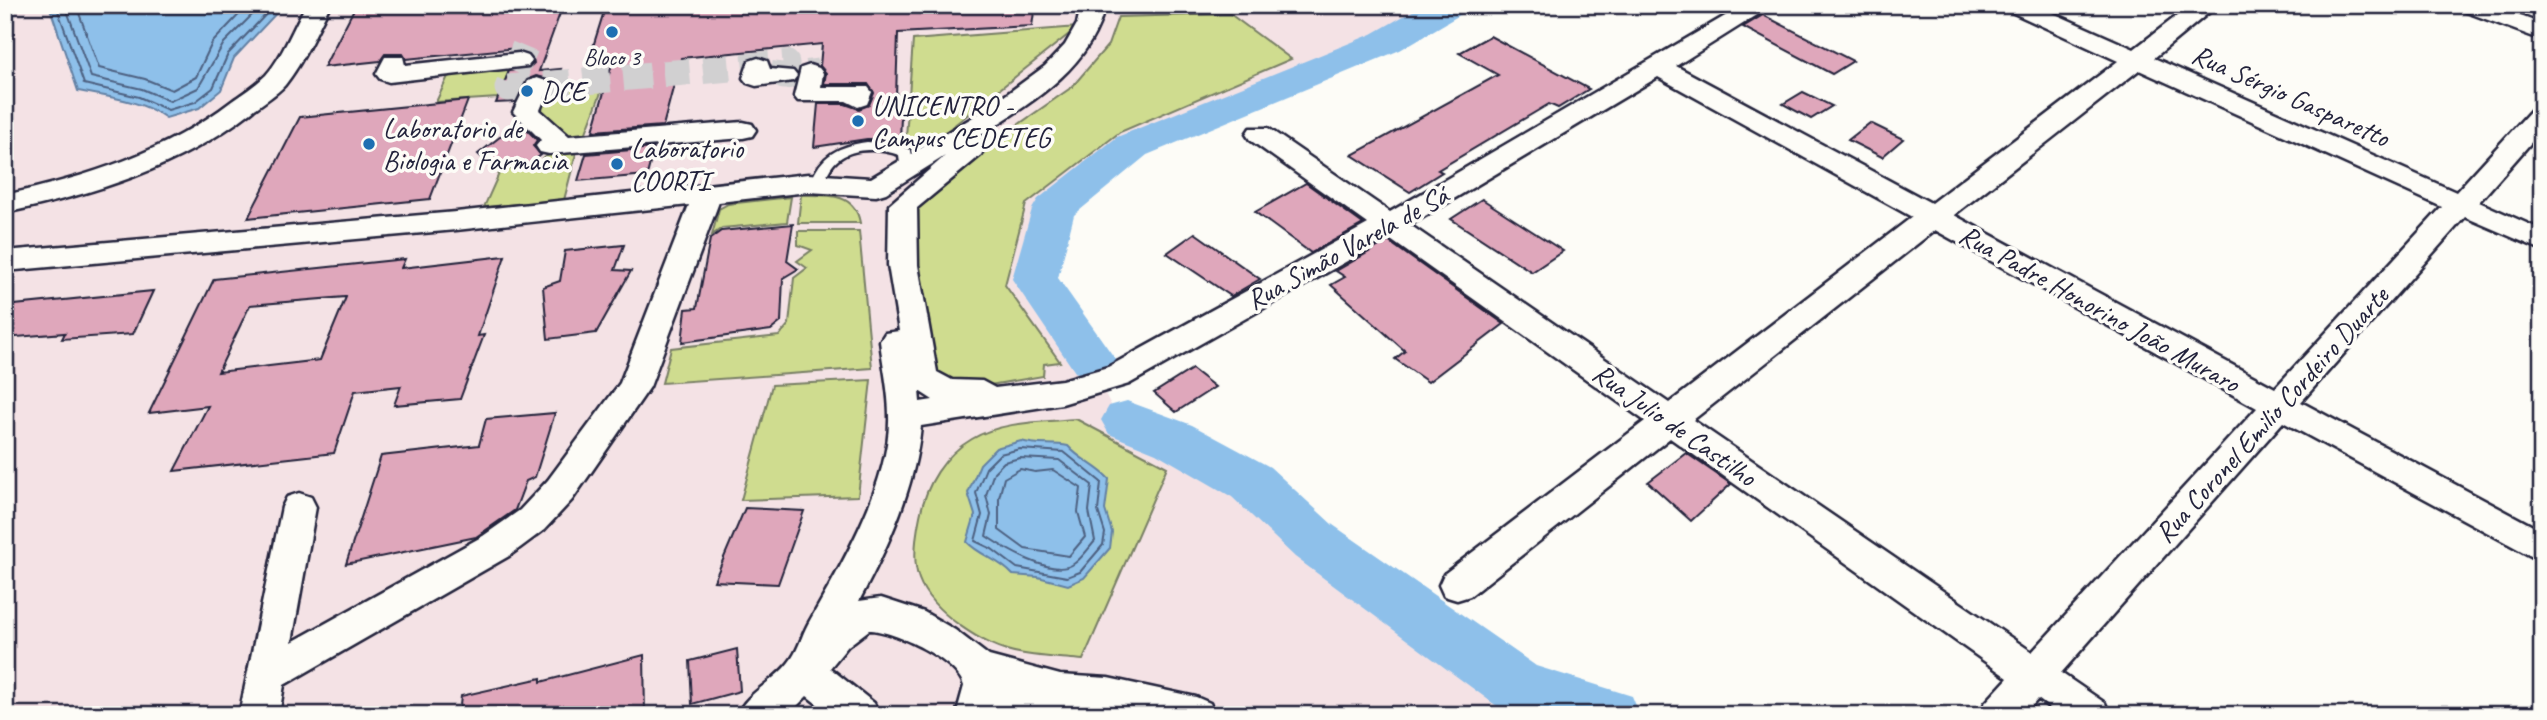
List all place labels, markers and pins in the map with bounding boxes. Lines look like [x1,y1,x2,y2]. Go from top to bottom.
marker: Bloco 3 [604,24,620,40]
place label: Bloco 3 [584,43,642,72]
place label: DCE [541,74,589,109]
marker: DCE [519,83,535,99]
place label: UNICENTRO - Campus CEDETEG [872,88,1053,155]
place label: Laboratorio de Biologia e Farmacia [383,111,569,178]
marker: UNICENTRO - Campus CEDETEG [850,113,866,129]
place label: Laboratorio COORTI [631,131,745,198]
marker: Laboratorio de Biologia e Farmacia [361,136,377,152]
marker: Laboratorio COORTI [609,156,625,172]

